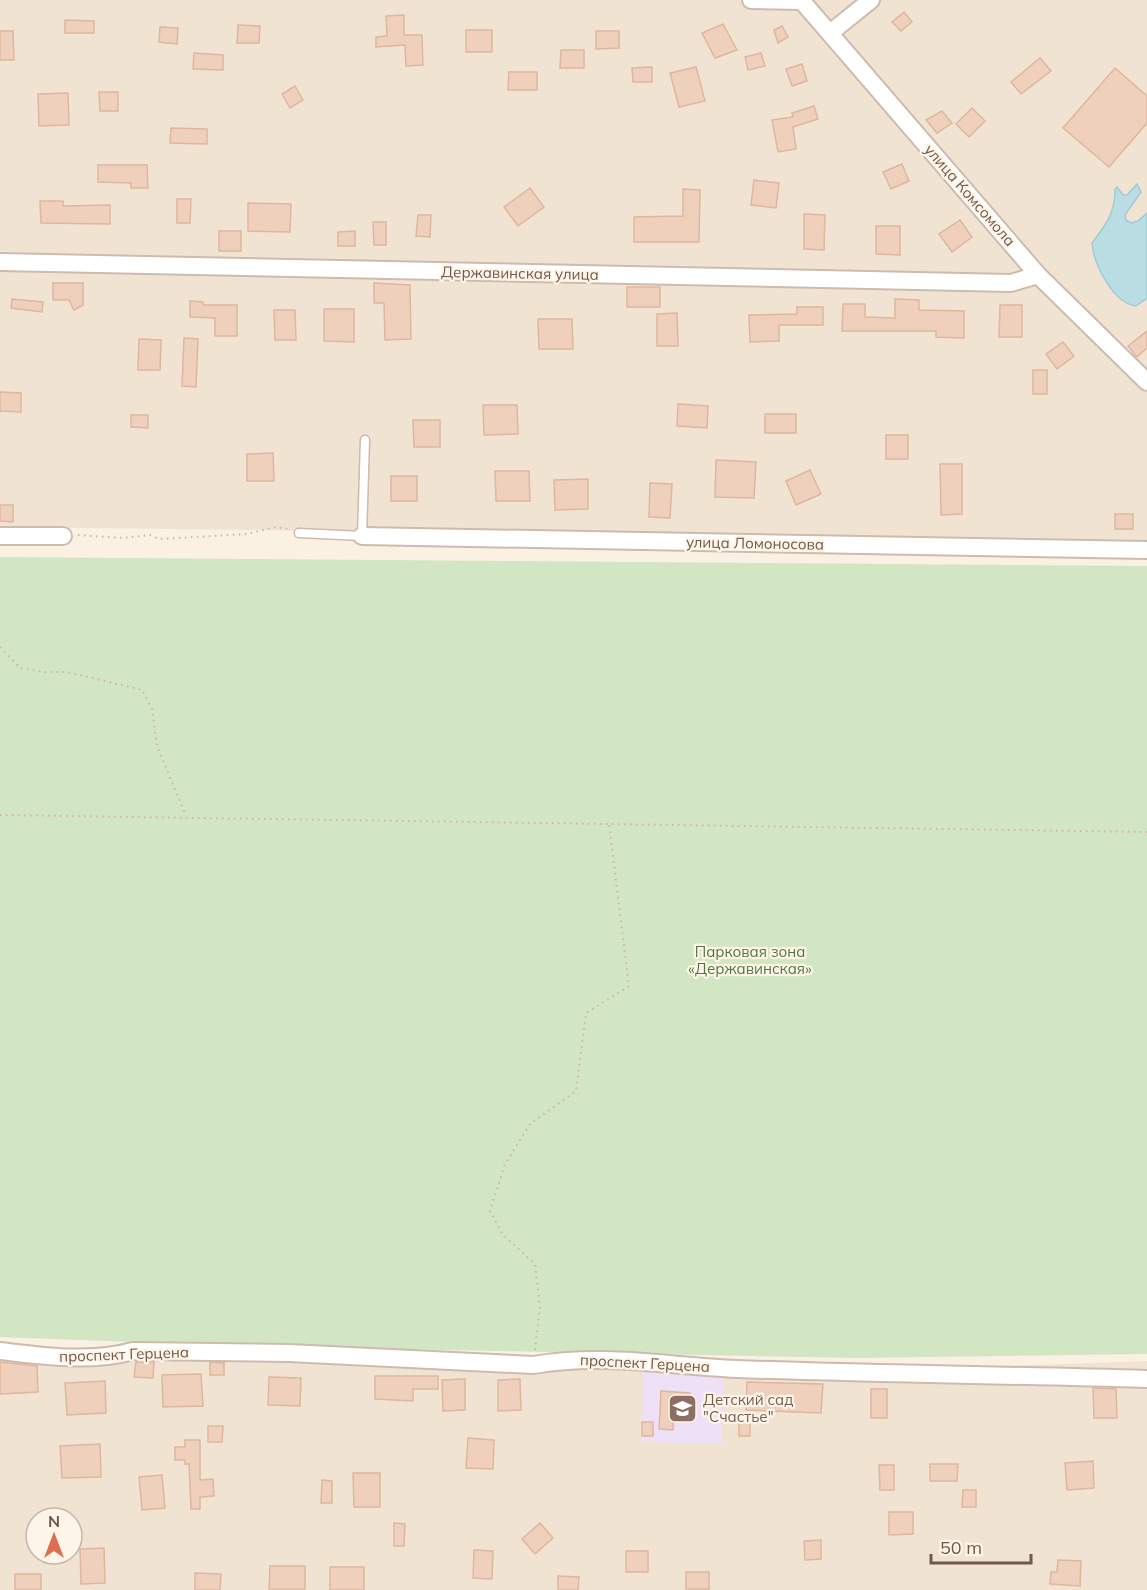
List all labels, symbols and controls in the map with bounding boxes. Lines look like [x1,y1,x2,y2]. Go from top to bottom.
street label: улица Комсомола [920,140,1020,250]
street label: Державинская улица [441,262,599,284]
street label: улица Ломоносова [686,532,824,554]
park label: Парковая зона «Державинская» [688,942,812,978]
street label: проспект Герцена [59,1342,189,1366]
street label: проспект Герцена [580,1350,710,1376]
place label: Детский сад "Счастье" [703,1390,793,1426]
school or university icon: Детский сад "Счастье" [666,1392,698,1424]
north arrow [24,1506,84,1566]
text: N [48,1511,60,1531]
scale bar [931,1527,1032,1565]
text: 50 m [940,1536,982,1559]

